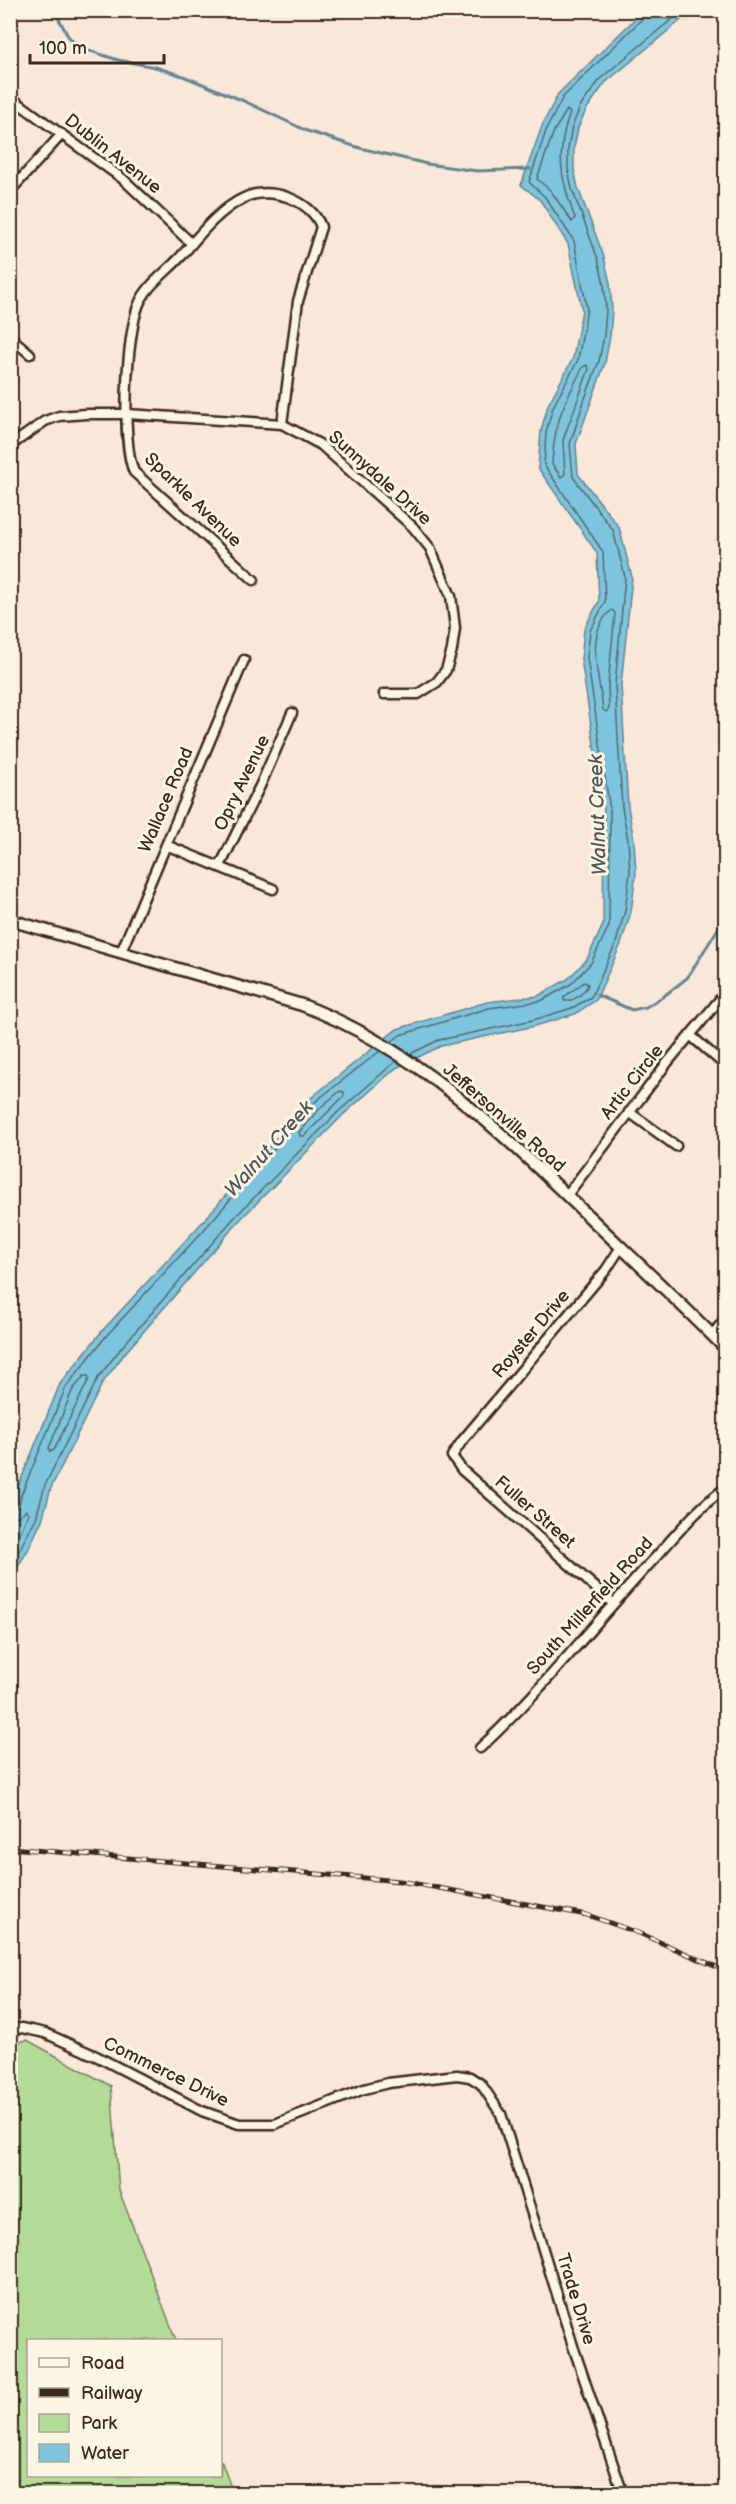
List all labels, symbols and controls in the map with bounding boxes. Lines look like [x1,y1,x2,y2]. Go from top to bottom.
scale bar [30,27,164,65]
text: 100 m [39,38,87,59]
street label: Dublin Avenue [60,110,166,198]
street label: Sunnydale Drive [324,426,436,530]
street label: Sparkle Avenue [140,448,246,552]
street label: Opry Avenue [210,731,274,834]
street label: Wallace Road [134,744,198,856]
water label: Walnut Creek [584,753,612,876]
street label: Artic Circle [596,1040,668,1124]
street label: Jeffersonville Road [439,1059,569,1177]
water label: Walnut Creek [220,1095,319,1202]
street label: Royster Drive [488,1285,574,1382]
street label: Fuller Street [491,1471,580,1553]
street label: South Millerfield Road [523,1533,657,1679]
street label: Commerce Drive [100,2033,232,2112]
street label: Trade Drive [552,2251,600,2348]
legend [27,2339,222,2477]
text: Road [81,2353,125,2374]
text: Railway [81,2383,143,2404]
text: Park [81,2413,117,2434]
text: Water [81,2443,129,2464]

